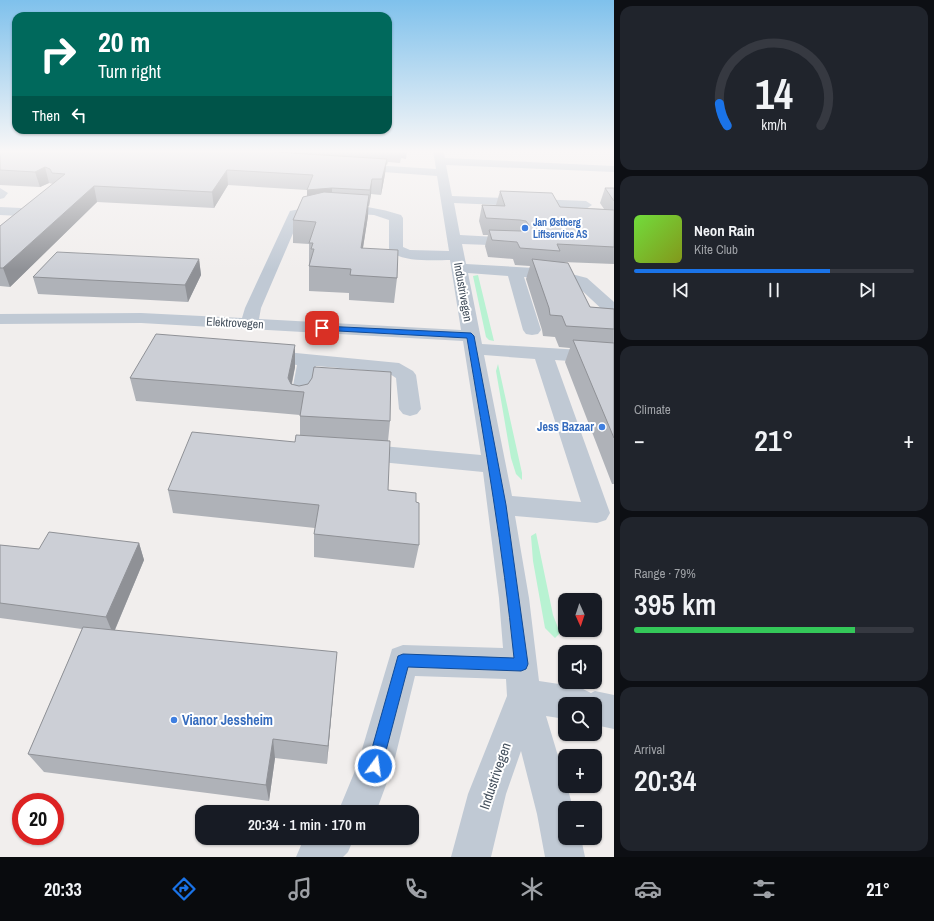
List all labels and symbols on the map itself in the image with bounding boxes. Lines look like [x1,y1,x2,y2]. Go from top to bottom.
place label: Jan Østberg Liftservice AS [533,216,588,241]
marker: Jan Østberg Liftservice AS [520,223,530,233]
street label: Industrivegen [450,261,476,323]
pin [305,311,339,345]
street label: Elektrovegen [206,314,264,332]
place label: Jess Bazaar [537,419,594,435]
marker: Jess Bazaar [597,422,607,432]
north arrow [558,593,602,637]
place label: Vianor Jessheim [182,711,273,729]
marker: Vianor Jessheim [169,715,179,725]
street label: Industrivegen [475,740,515,812]
position arrow [354,745,396,787]
speed limit sign: 20 [12,793,64,845]

